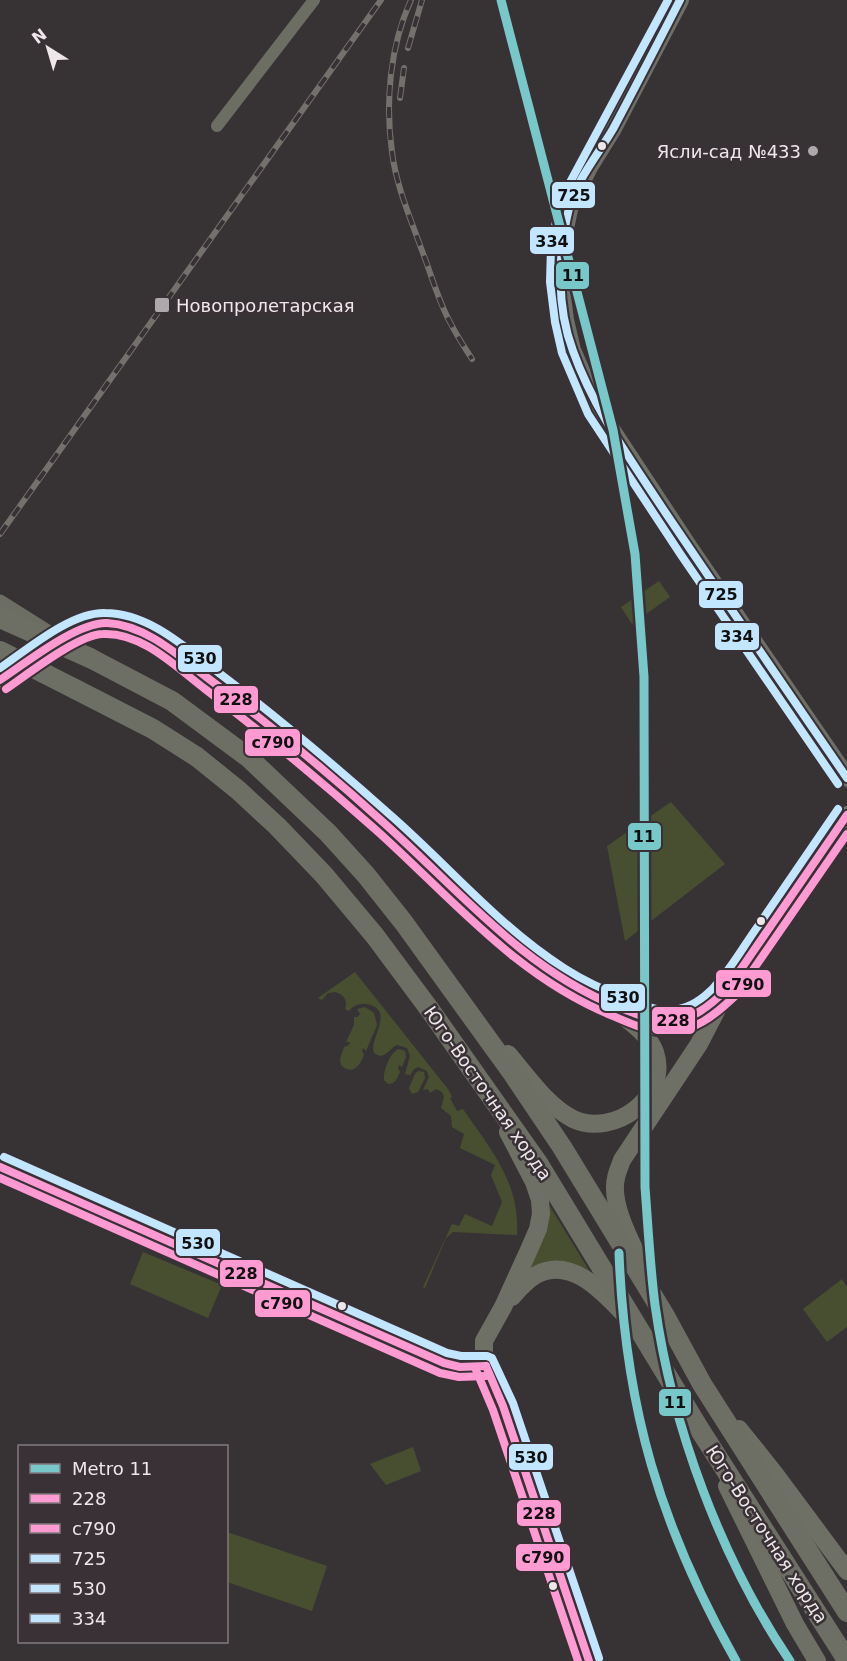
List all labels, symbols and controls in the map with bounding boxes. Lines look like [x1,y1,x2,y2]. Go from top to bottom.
north arrow [18,18,78,78]
text: N [28,25,50,48]
unlabelled marker [596,140,608,152]
place label: Ясли-сад №433 [657,141,801,162]
marker: Ясли-сад №433 [806,144,820,158]
line badge: 725 [551,181,596,209]
text: 725 [557,186,591,205]
line badge: 334 [529,226,575,255]
text: 334 [535,232,569,251]
line badge: 11 [555,261,590,290]
text: 11 [562,266,584,285]
place label: Новопролетарская [176,295,355,316]
marker: Новопролетарская [153,296,171,314]
line badge: 725 [698,580,744,609]
text: 725 [704,585,738,604]
line badge: 334 [714,622,760,651]
text: 334 [720,627,754,646]
line badge: 530 [177,644,223,673]
text: 530 [183,649,217,668]
line badge: 228 [213,685,259,714]
text: 228 [219,690,253,709]
line badge: с790 [244,728,301,757]
text: с790 [252,733,294,752]
line badge: 11 [627,822,662,851]
text: 11 [633,827,655,846]
unlabelled marker [755,915,767,927]
line badge: с790 [715,969,772,998]
text: с790 [722,975,764,994]
line badge: 530 [600,983,646,1012]
text: 530 [606,988,640,1007]
street label: Юго-Восточная хорда [420,1002,556,1184]
line badge: 228 [651,1006,696,1035]
text: 228 [656,1011,690,1030]
line badge: 530 [175,1228,221,1257]
text: 530 [181,1234,215,1253]
line badge: 228 [219,1259,264,1288]
text: 228 [224,1264,258,1283]
line badge: с790 [254,1289,311,1318]
text: с790 [261,1294,303,1313]
unlabelled marker [336,1300,348,1312]
line badge: 11 [658,1388,692,1417]
text: 11 [664,1393,686,1412]
street label: Юго-Восточная хорда [702,1441,832,1627]
line badge: 530 [508,1443,554,1471]
legend [18,1445,228,1643]
text: 530 [514,1448,548,1467]
text: Metro 11 [72,1458,152,1479]
text: 228 [72,1488,106,1509]
line badge: 228 [516,1499,562,1527]
text: 228 [522,1504,556,1523]
text: с790 [72,1518,116,1539]
line badge: с790 [515,1543,571,1572]
text: 725 [72,1548,106,1569]
text: с790 [522,1548,564,1567]
text: 530 [72,1578,106,1599]
unlabelled marker [547,1580,559,1592]
text: 334 [72,1608,106,1629]

